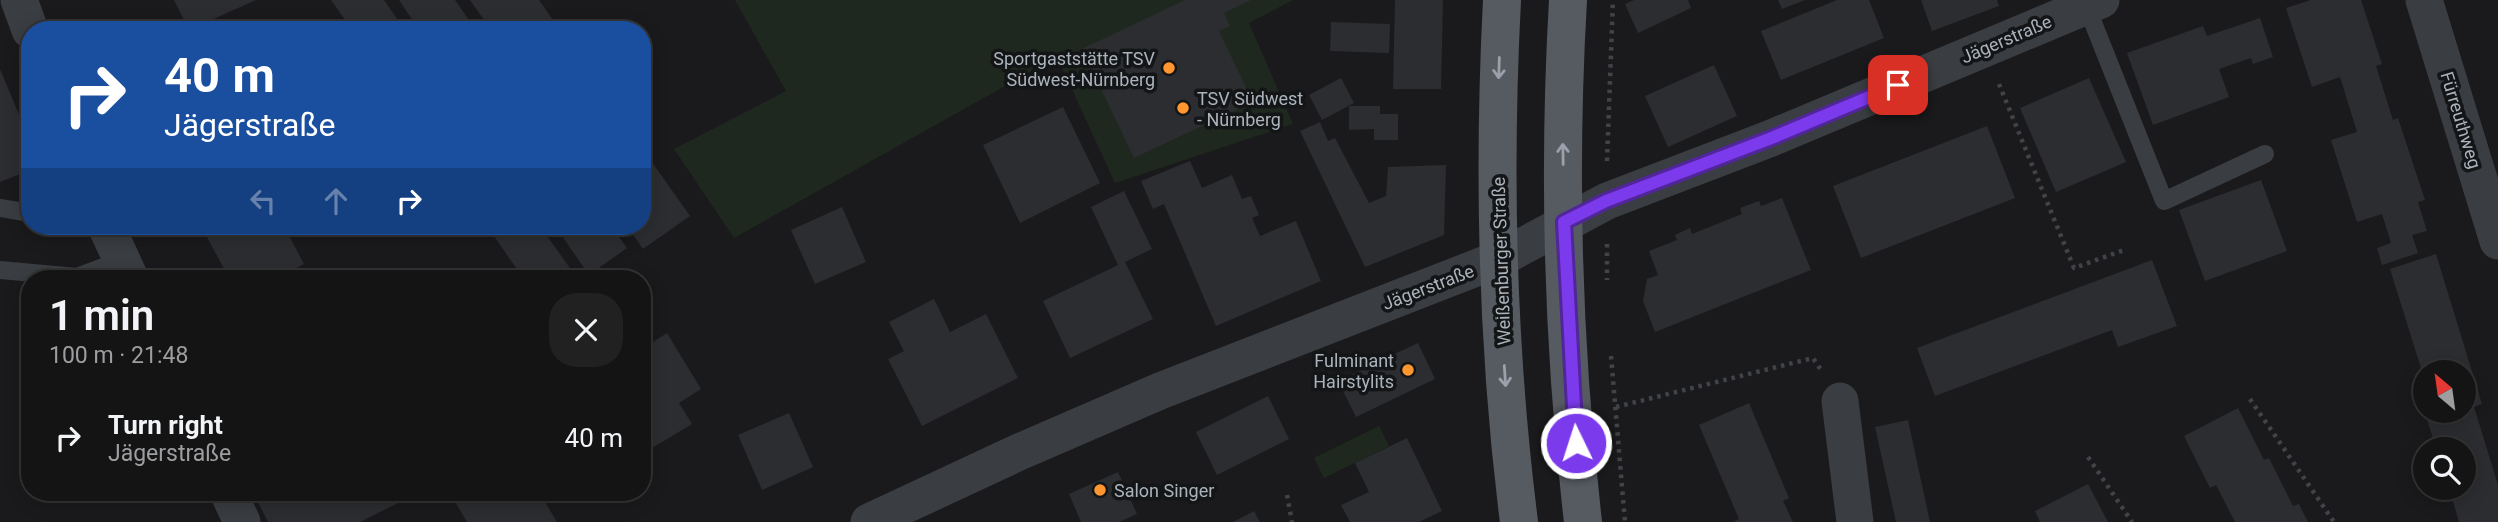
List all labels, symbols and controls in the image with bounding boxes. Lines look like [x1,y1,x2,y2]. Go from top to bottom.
street label: Jägerstraße [1958,10,2054,68]
text: 40 m [164,47,275,104]
place label: Sportgaststätte TSV Südwest-Nürnberg [993,48,1156,90]
icon: right [49,49,140,140]
pin [1868,55,1928,115]
one-way arrow [1493,56,1506,79]
marker: Sportgaststätte TSV Südwest-Nürnberg [1161,60,1177,76]
icon: arrive [1879,66,1917,104]
street label: Fürreuthweg [2436,69,2486,171]
place label: TSV Südwest - Nürnberg [1197,88,1303,130]
marker: TSV Südwest - Nürnberg [1175,100,1191,116]
text: Jägerstraße [164,106,335,144]
one-way arrow [1556,143,1570,166]
street label: Weißenburger Straße [1488,177,1514,345]
icon: left [244,182,282,220]
icon: ahead [317,182,355,220]
icon: right [390,182,428,220]
street label: Jägerstraße [1379,260,1477,314]
text: 1 min [49,291,154,340]
button: close [549,293,623,367]
text: 100 m · 21:48 [49,342,188,369]
place label: Fulminant Hairstylits [1313,350,1394,392]
north arrow [2413,360,2476,424]
map controls [2413,360,2476,500]
marker: Fulminant Hairstylits [1400,362,1416,378]
one-way arrow [1499,364,1512,387]
position arrow [1539,406,1613,480]
text: Turn right [108,410,223,440]
icon: right [49,419,87,457]
text: 40 m [565,423,623,453]
button: search [2413,437,2476,500]
text: Jägerstraße [108,440,231,467]
place label: Salon Singer [1114,480,1214,501]
marker: Salon Singer [1092,482,1108,498]

